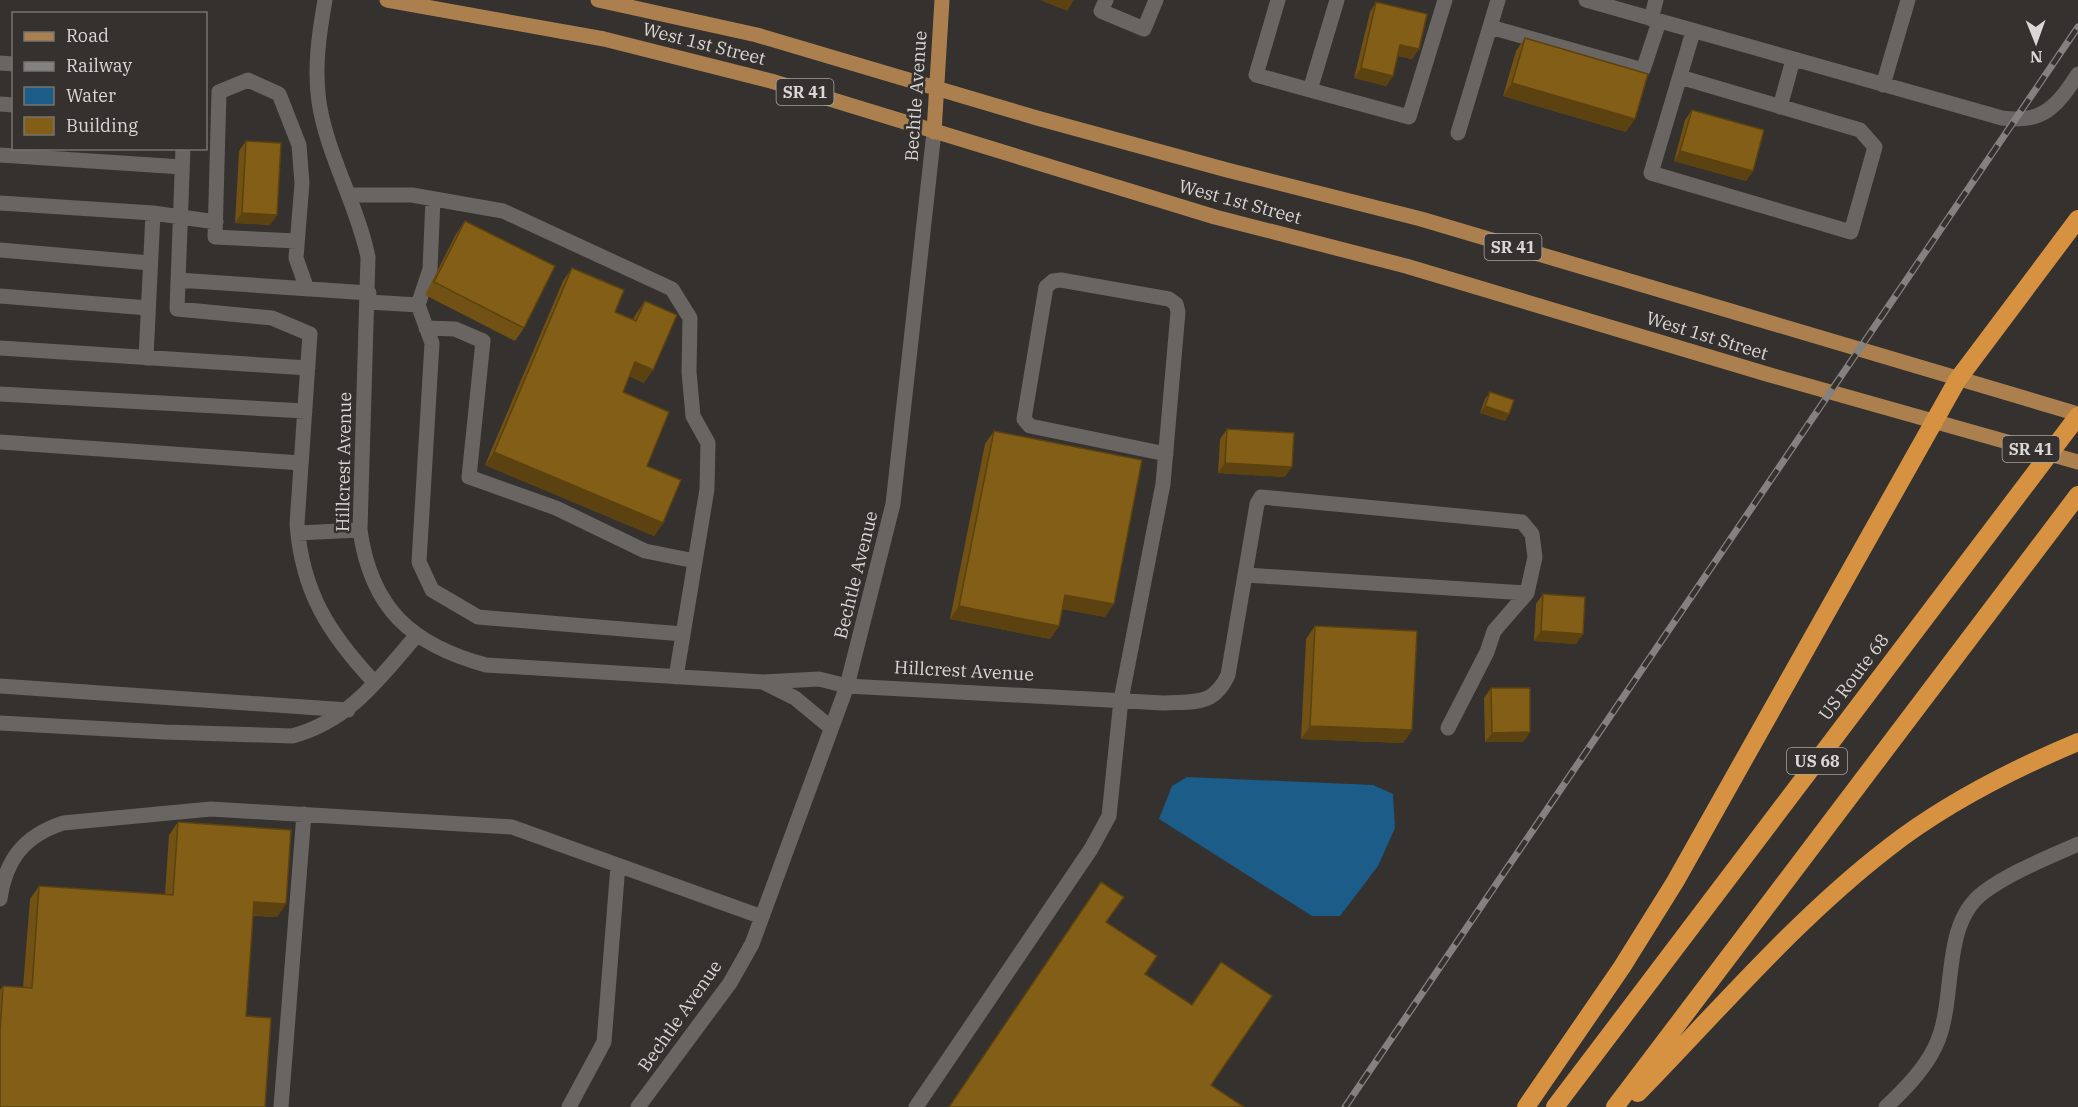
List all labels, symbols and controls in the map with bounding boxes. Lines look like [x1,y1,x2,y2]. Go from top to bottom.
legend [12,12,207,150]
north arrow [2006,12,2066,72]
street label: West 1st Street [640,17,768,70]
text: Road [66,24,109,47]
street label: Bechtle Avenue [899,30,932,162]
text: N [2030,47,2043,67]
text: Railway [66,54,132,77]
road number: SR 41 [776,79,834,105]
text: Water [66,84,116,107]
text: Building [66,114,138,137]
street label: West 1st Street [1176,174,1304,229]
road number: SR 41 [1484,234,1541,260]
street label: West 1st Street [1644,306,1771,365]
street label: Hillcrest Avenue [331,392,356,532]
road number: SR 41 [2002,436,2060,462]
street label: Bechtle Avenue [829,509,883,641]
street label: US Route 68 [1813,629,1894,725]
street label: Hillcrest Avenue [894,655,1035,686]
road number: US 68 [1787,748,1847,774]
street label: Bechtle Avenue [633,955,727,1076]

